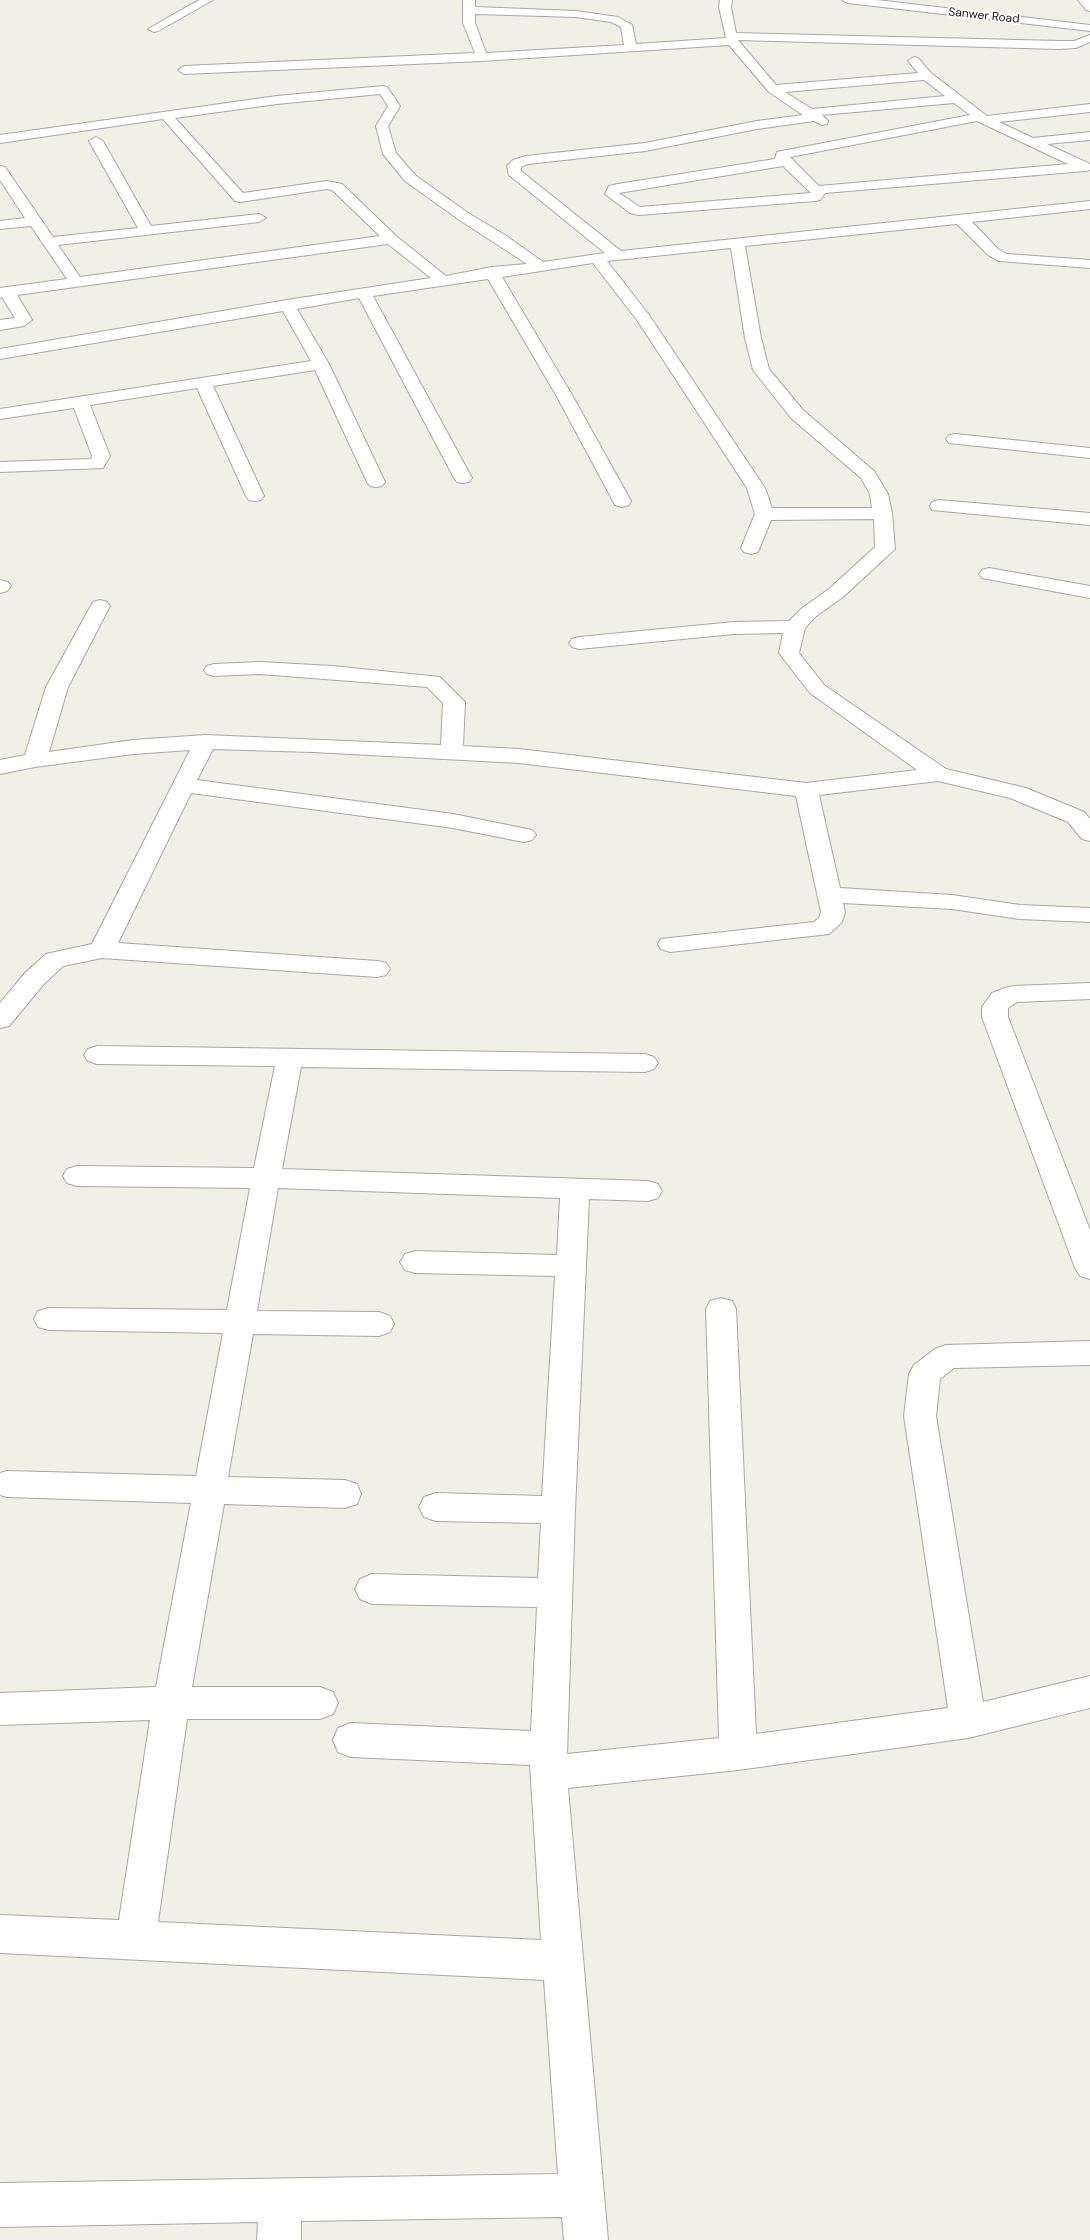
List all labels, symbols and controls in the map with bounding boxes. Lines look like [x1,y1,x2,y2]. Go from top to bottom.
street label: Sanwer Road [948,5,1020,27]

